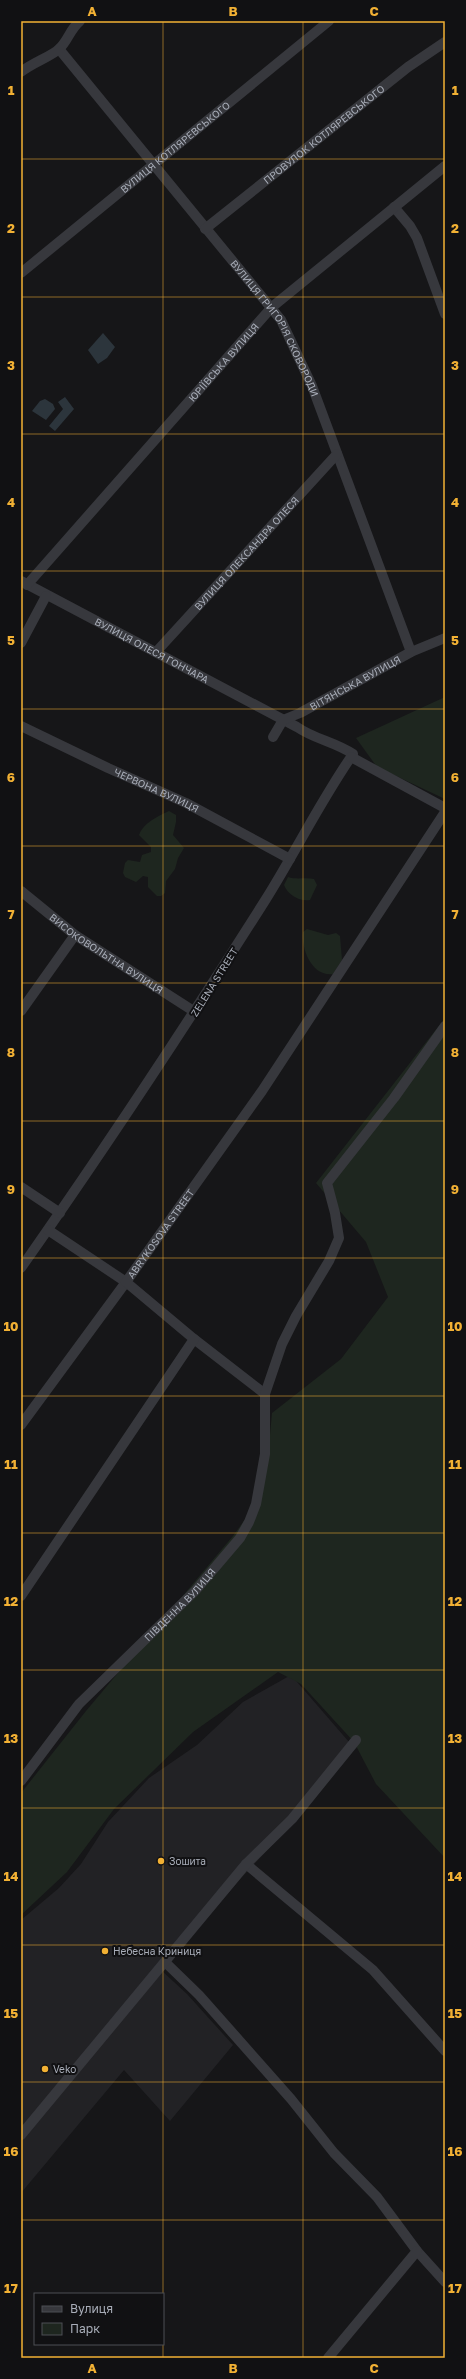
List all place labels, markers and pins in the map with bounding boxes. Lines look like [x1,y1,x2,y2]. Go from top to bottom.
place label: Зошита [169,1855,206,1867]
marker: Зошита [156,1856,166,1866]
place label: Небесна Криниця [113,1945,201,1957]
marker: Небесна Криниця [100,1946,110,1956]
place label: Veko [53,2063,76,2075]
marker: Veko [40,2064,50,2074]

